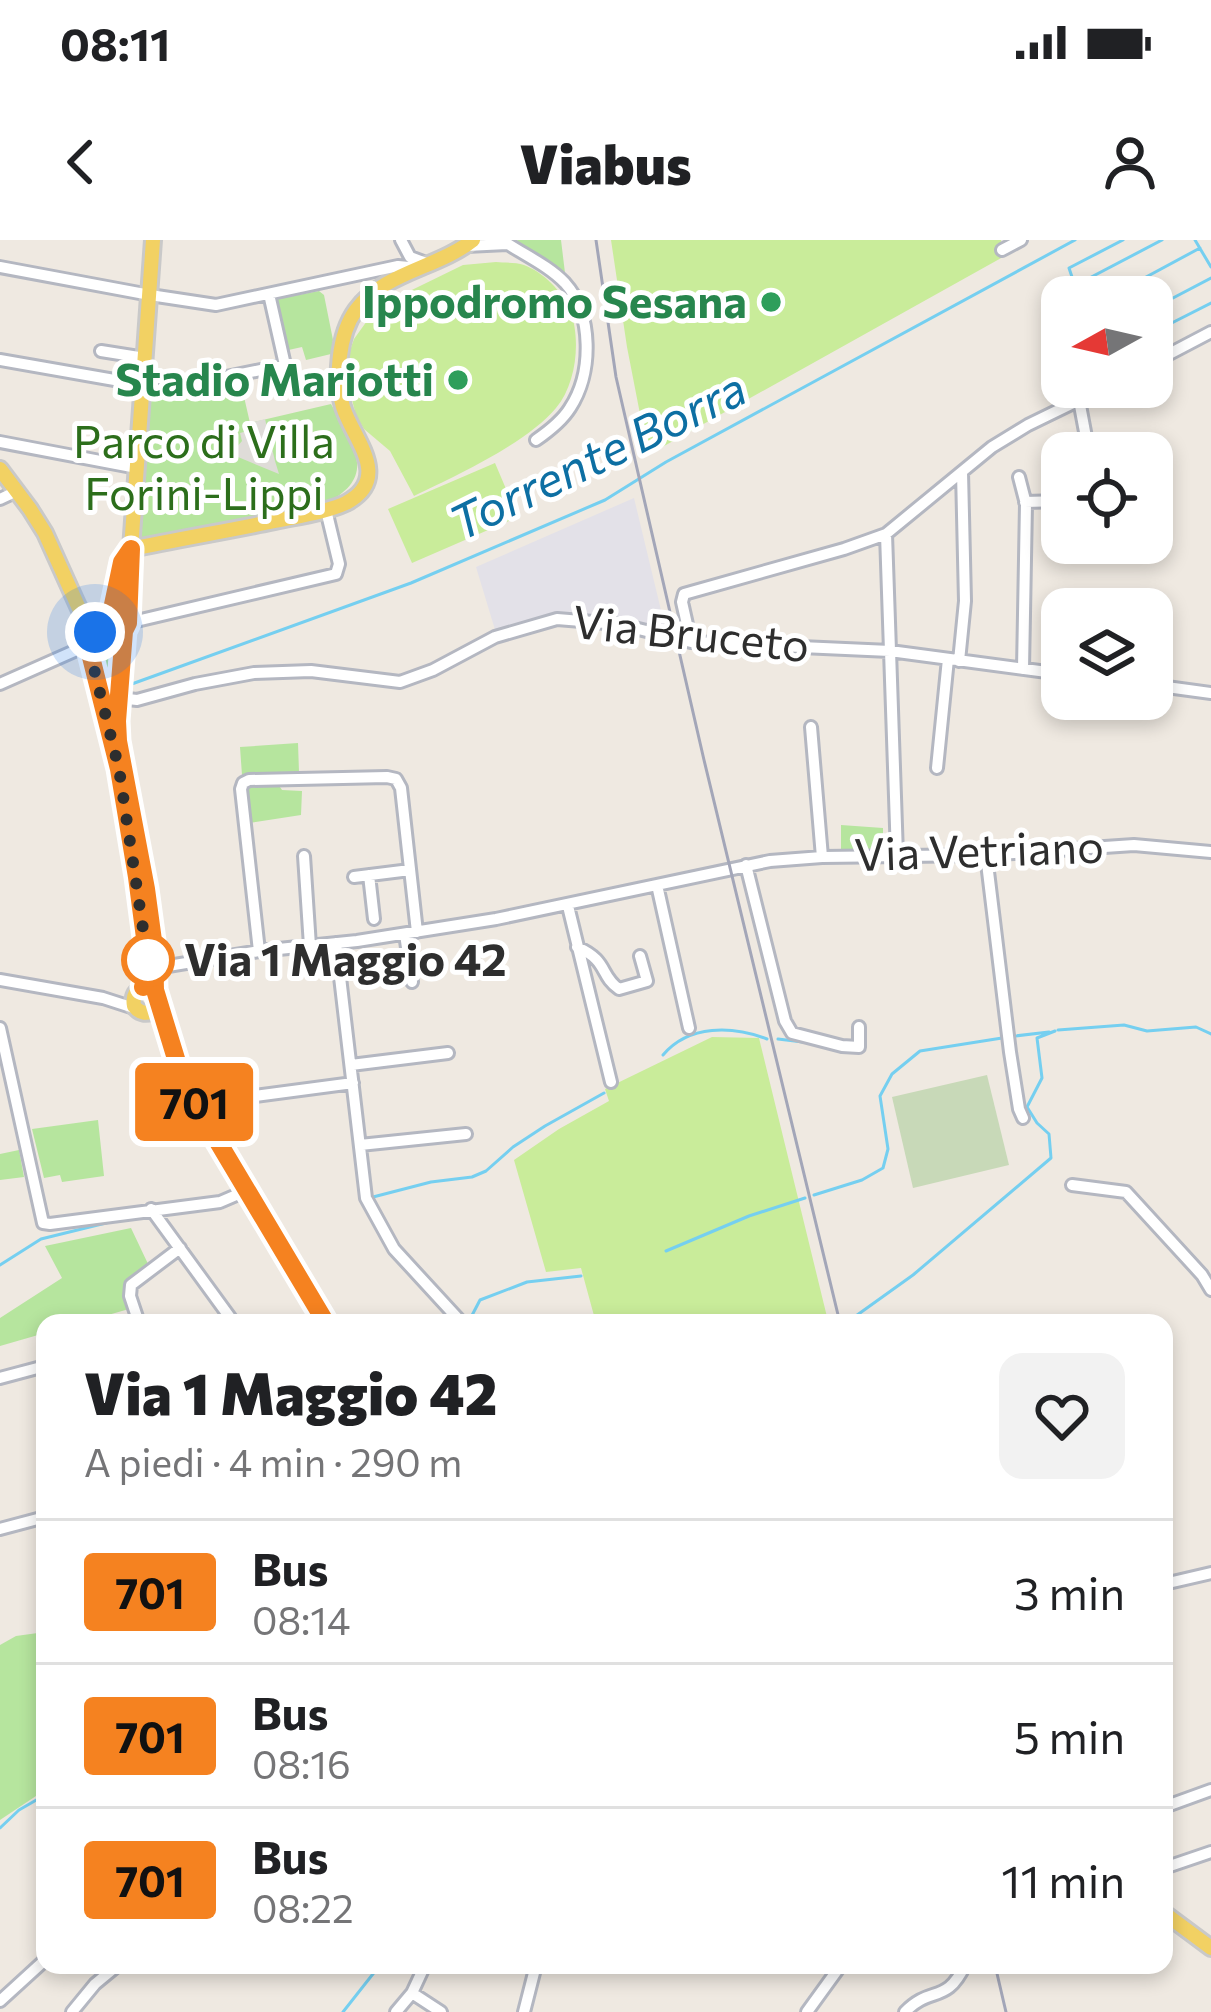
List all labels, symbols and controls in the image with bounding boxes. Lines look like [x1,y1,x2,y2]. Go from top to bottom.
text: 08:11 [60,15,170,70]
icon: back [48,129,114,195]
text: Viabus [520,129,691,195]
icon: person [1097,129,1163,195]
place label: Ippodromo Sesana [362,272,747,327]
north arrow [1041,276,1173,408]
map controls [1041,276,1173,720]
marker: Ippodromo Sesana [758,289,784,315]
place label: Stadio Mariotti [115,350,434,405]
water label: Torrente Borra [439,357,755,551]
marker: Stadio Mariotti [445,367,471,393]
park label: Parco di Villa Forini-Lippi [73,412,335,519]
button: locate [1041,432,1173,564]
button: layers [1041,588,1173,720]
street label: Via Bruceto [570,592,812,671]
your location [65,602,125,662]
street label: Via Vetriano [853,817,1105,880]
place label: Via 1 Maggio 42 [184,930,507,985]
marker: Via 1 Maggio 42 [123,935,173,985]
line badge: 701 [125,1063,263,1141]
text: 701 [159,1076,229,1128]
button: heart [999,1353,1125,1479]
text: Via 1 Maggio 42 [84,1357,497,1427]
text: A piedi · 4 min · 290 m [84,1437,462,1485]
text: Bus [252,1540,328,1595]
text: 3 min [1014,1564,1125,1619]
text: 701 [115,1566,185,1618]
text: 08:14 [252,1595,350,1643]
text: Bus [252,1684,328,1739]
text: 5 min [1014,1708,1125,1763]
text: 701 [115,1710,185,1762]
text: 08:16 [252,1739,351,1787]
text: Bus [252,1828,328,1883]
text: 11 min [1001,1852,1125,1907]
text: 701 [115,1854,185,1906]
text: 08:22 [252,1883,354,1931]

